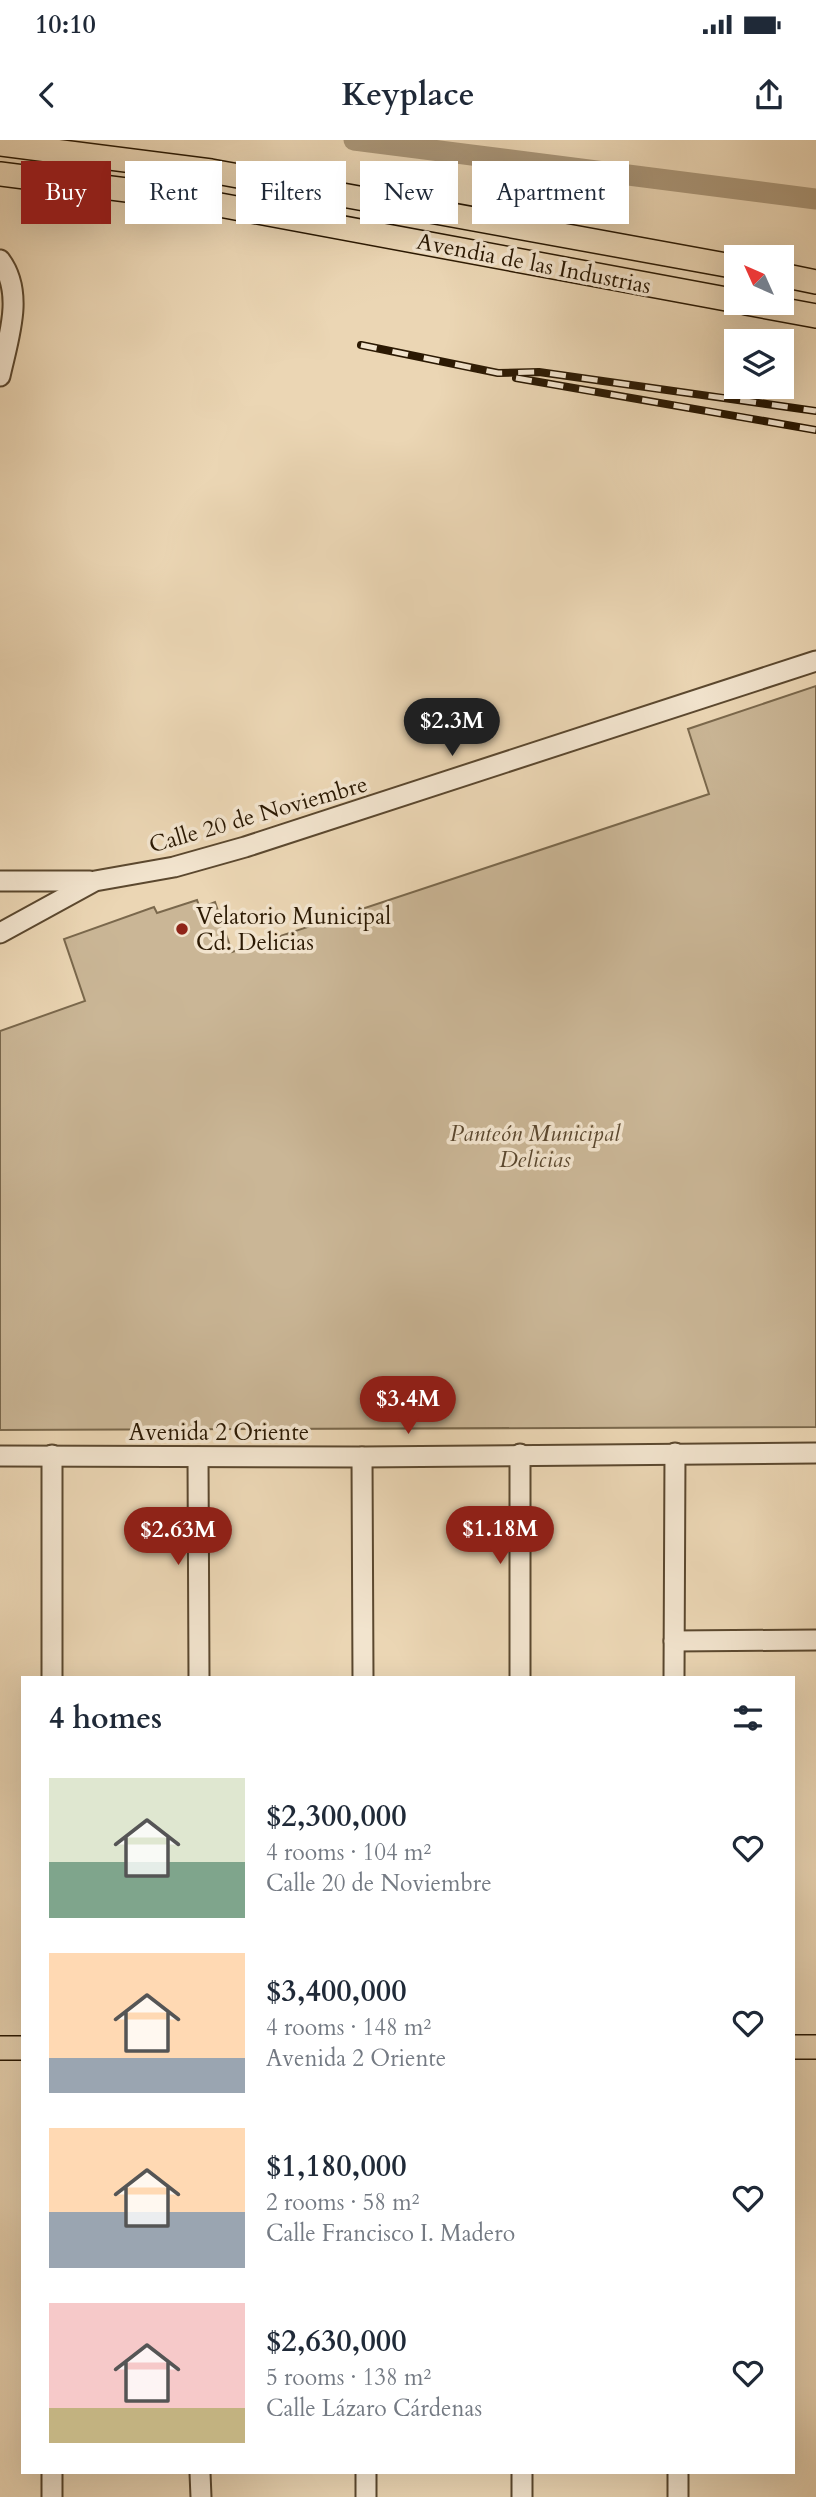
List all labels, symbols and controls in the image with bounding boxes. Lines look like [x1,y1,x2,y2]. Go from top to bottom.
text: 10:10 [35,7,96,42]
text: Keyplace [341,73,475,117]
icon: back [28,76,66,114]
icon: share [750,76,788,114]
chip: Buy [21,161,111,224]
chip: Rent [125,161,222,224]
chip: Filters [236,161,346,224]
chip: New [360,161,458,224]
chip: Apartment [472,161,629,224]
street label: Avendia de las Industrias [414,226,654,301]
north arrow [724,245,794,315]
map controls [724,245,794,399]
button: layers [724,329,794,399]
pin: $2.3M [403,698,501,758]
text: $2.3M [420,705,484,736]
street label: Calle 20 de Noviembre [145,768,371,860]
place label: Velatorio Municipal Cd. Delicias [196,901,391,958]
marker: Velatorio Municipal Cd. Delicias [174,921,190,937]
park label: Panteón Municipal Delicias [450,1118,621,1175]
pin: $3.4M [359,1376,457,1436]
text: $3.4M [376,1383,440,1414]
street label: Avenida 2 Oriente [129,1417,309,1448]
pin: $1.18M [443,1506,557,1566]
pin: $2.63M [121,1508,235,1567]
text: $1.18M [462,1513,538,1544]
text: $2.63M [140,1514,216,1545]
text: 4 homes [49,1698,162,1739]
icon: filters [729,1699,767,1737]
text: $2,300,000 [266,1796,407,1837]
icon: home [105,1806,189,1890]
icon: heart [729,1829,767,1867]
text: 4 rooms · 104 m² [266,1837,431,1868]
text: Calle 20 de Noviembre [266,1868,492,1899]
text: $3,400,000 [266,1971,407,2012]
icon: home [105,1981,189,2065]
icon: heart [729,2004,767,2042]
text: 4 rooms · 148 m² [266,2012,431,2043]
text: Avenida 2 Oriente [266,2043,446,2074]
text: $1,180,000 [266,2146,407,2187]
icon: home [105,2156,189,2240]
icon: heart [729,2179,767,2217]
text: 2 rooms · 58 m² [266,2187,419,2218]
text: Calle Francisco I. Madero [266,2218,515,2249]
text: $2,630,000 [266,2321,407,2362]
icon: home [105,2331,189,2415]
icon: heart [729,2354,767,2392]
text: 5 rooms · 138 m² [266,2362,431,2393]
text: Calle Lázaro Cárdenas [266,2393,482,2424]

